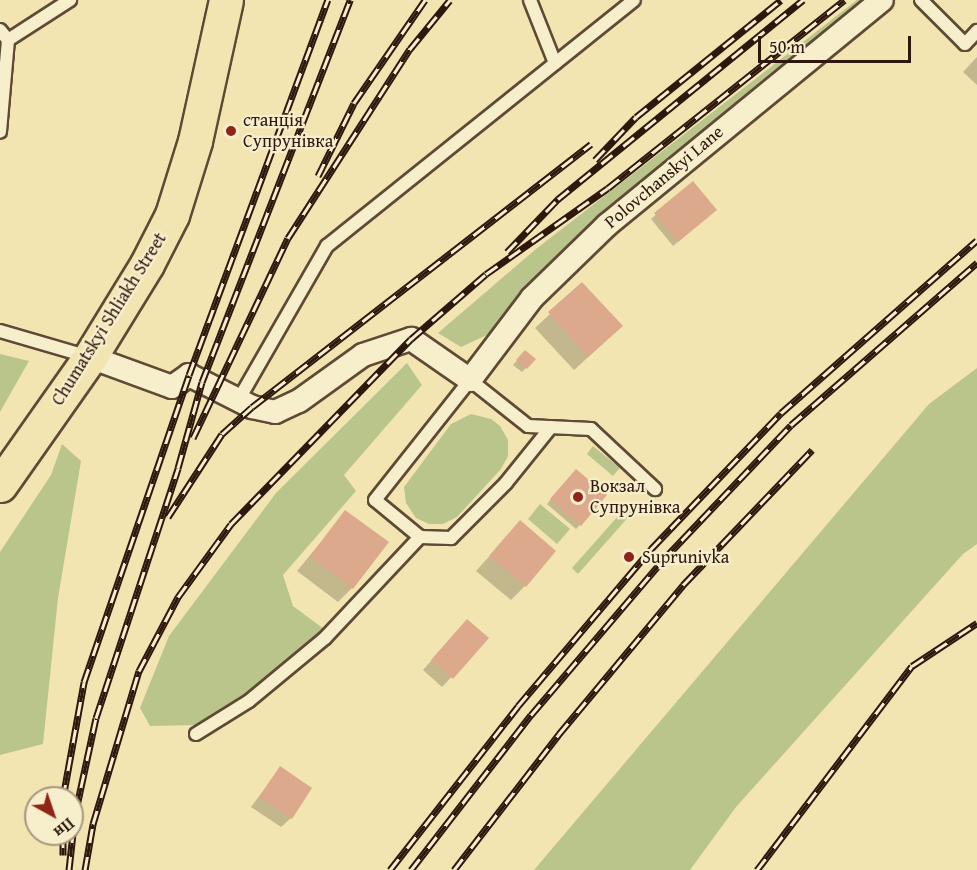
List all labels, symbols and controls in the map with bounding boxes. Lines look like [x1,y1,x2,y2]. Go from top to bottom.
scale bar [761,24,914,62]
text: 50 m [769,33,805,60]
place label: станція Супрунівка [243,110,333,152]
street label: Polovchanskyi Lane [600,121,728,233]
marker: станція Супрунівка [224,124,238,138]
street label: Chumatskyi Shliakh Street [47,229,171,409]
place label: Вокзал Супрунівка [590,476,680,518]
marker: Вокзал Супрунівка [571,490,585,504]
place label: Suprunivka [642,546,729,568]
marker: Suprunivka [620,548,638,566]
north arrow [24,786,84,846]
text: Пн [49,812,80,844]

